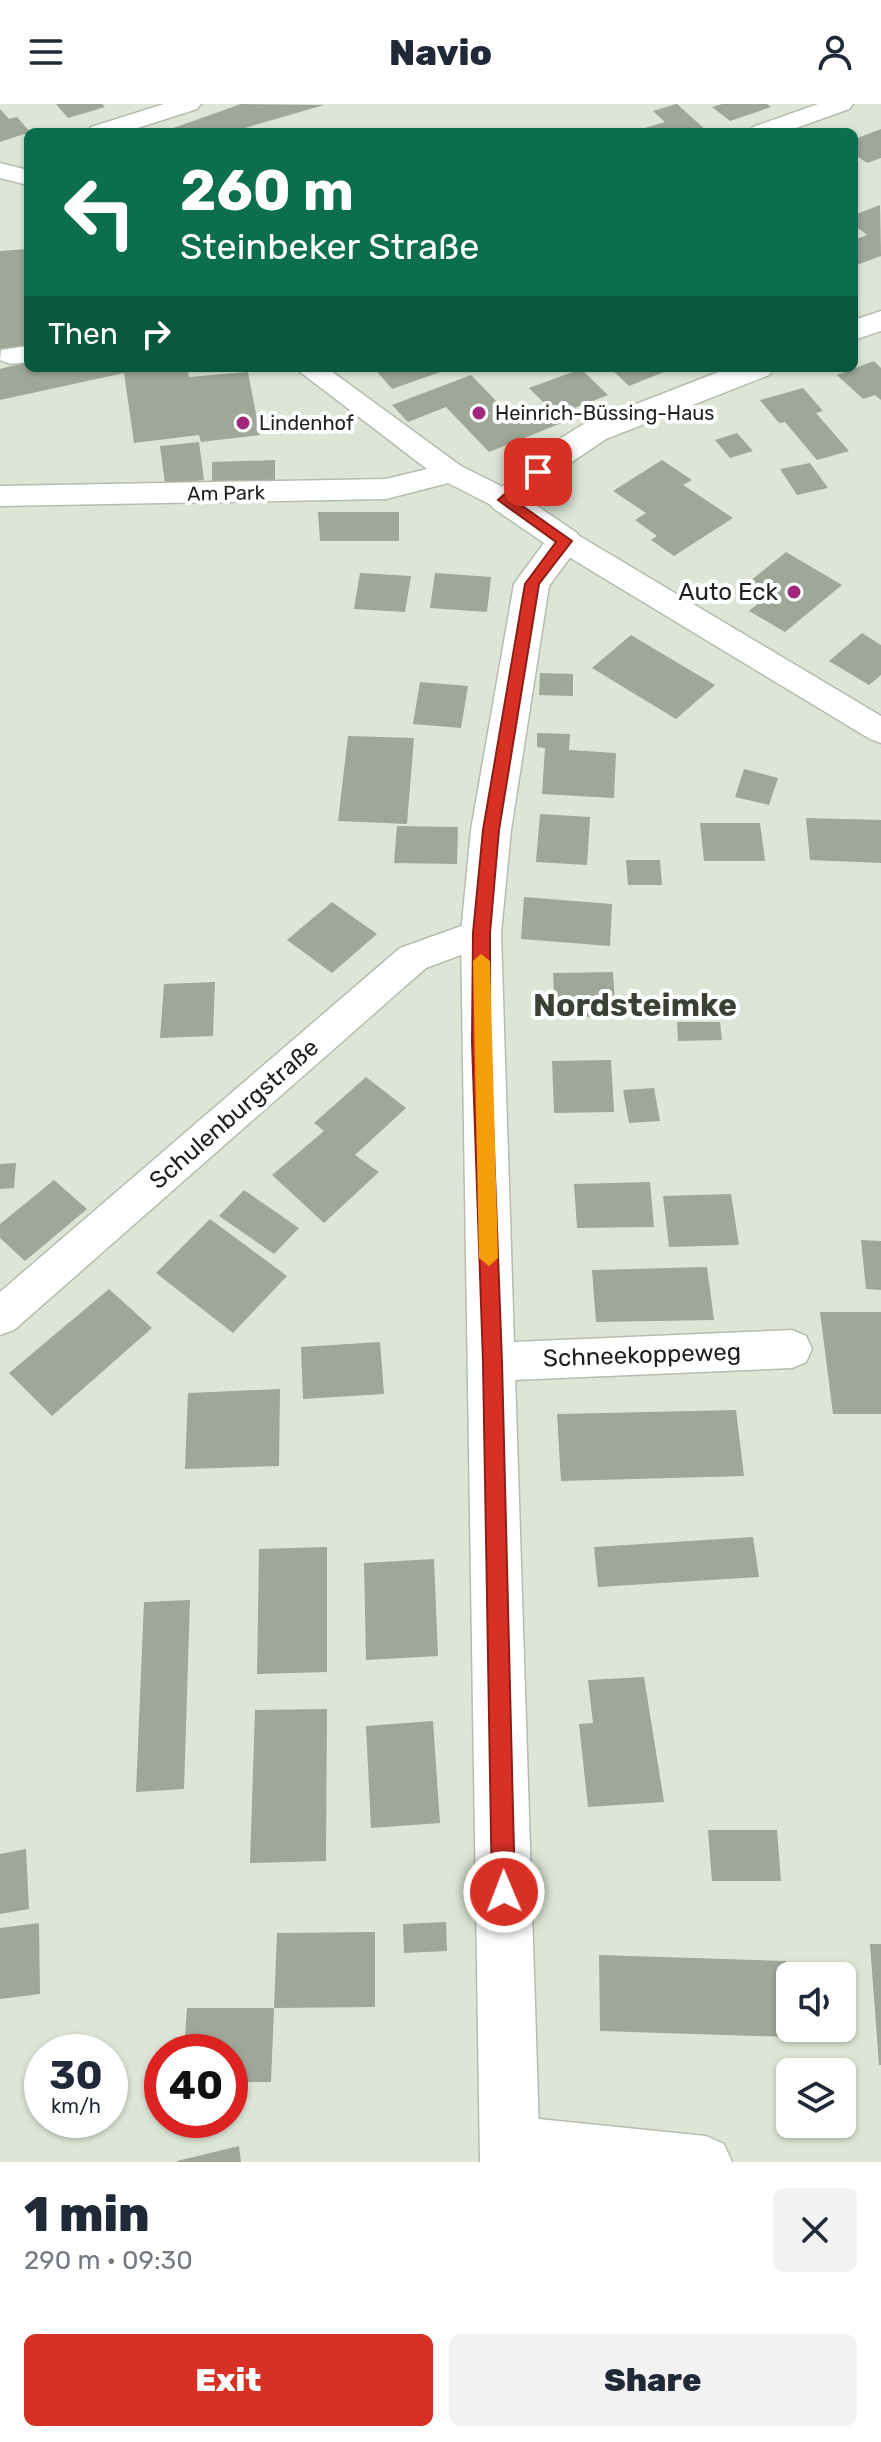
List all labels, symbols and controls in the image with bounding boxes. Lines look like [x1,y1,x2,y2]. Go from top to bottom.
icon: menu [24,30,68,74]
icon: person [813,30,857,74]
text: Navio [389,31,492,74]
text: 260 m [180,158,354,224]
icon: left [48,160,152,264]
text: Steinbeker Straße [180,225,479,268]
icon: right [134,312,178,356]
text: Then [48,316,118,352]
place label: Heinrich-Büssing-Haus [495,401,714,425]
marker: Heinrich-Büssing-Haus [470,404,488,422]
place label: Lindenhof [259,411,354,435]
marker: Lindenhof [234,414,252,432]
pin [504,438,572,506]
icon: arrive [516,450,560,494]
street label: Am Park [187,480,266,506]
place label: Auto Eck [679,578,779,606]
marker: Auto Eck [785,583,803,601]
district label: Nordsteimke [533,986,737,1024]
street label: Schulenburgstraße [144,1033,324,1195]
street label: Schneekoppeweg [542,1338,742,1372]
position arrow [462,1850,546,1934]
map controls [776,1962,856,2138]
button: sound [776,1962,856,2042]
speed limit sign: 40 [144,2034,248,2138]
text: 30 [49,2052,103,2099]
button: layers [776,2058,856,2138]
text: km/h [51,2094,101,2118]
text: 1 min [24,2186,150,2243]
button: close [773,2188,857,2272]
text: 290 m · 09:30 [24,2245,193,2276]
button: Exit [24,2334,433,2426]
button: Share [449,2334,857,2426]

